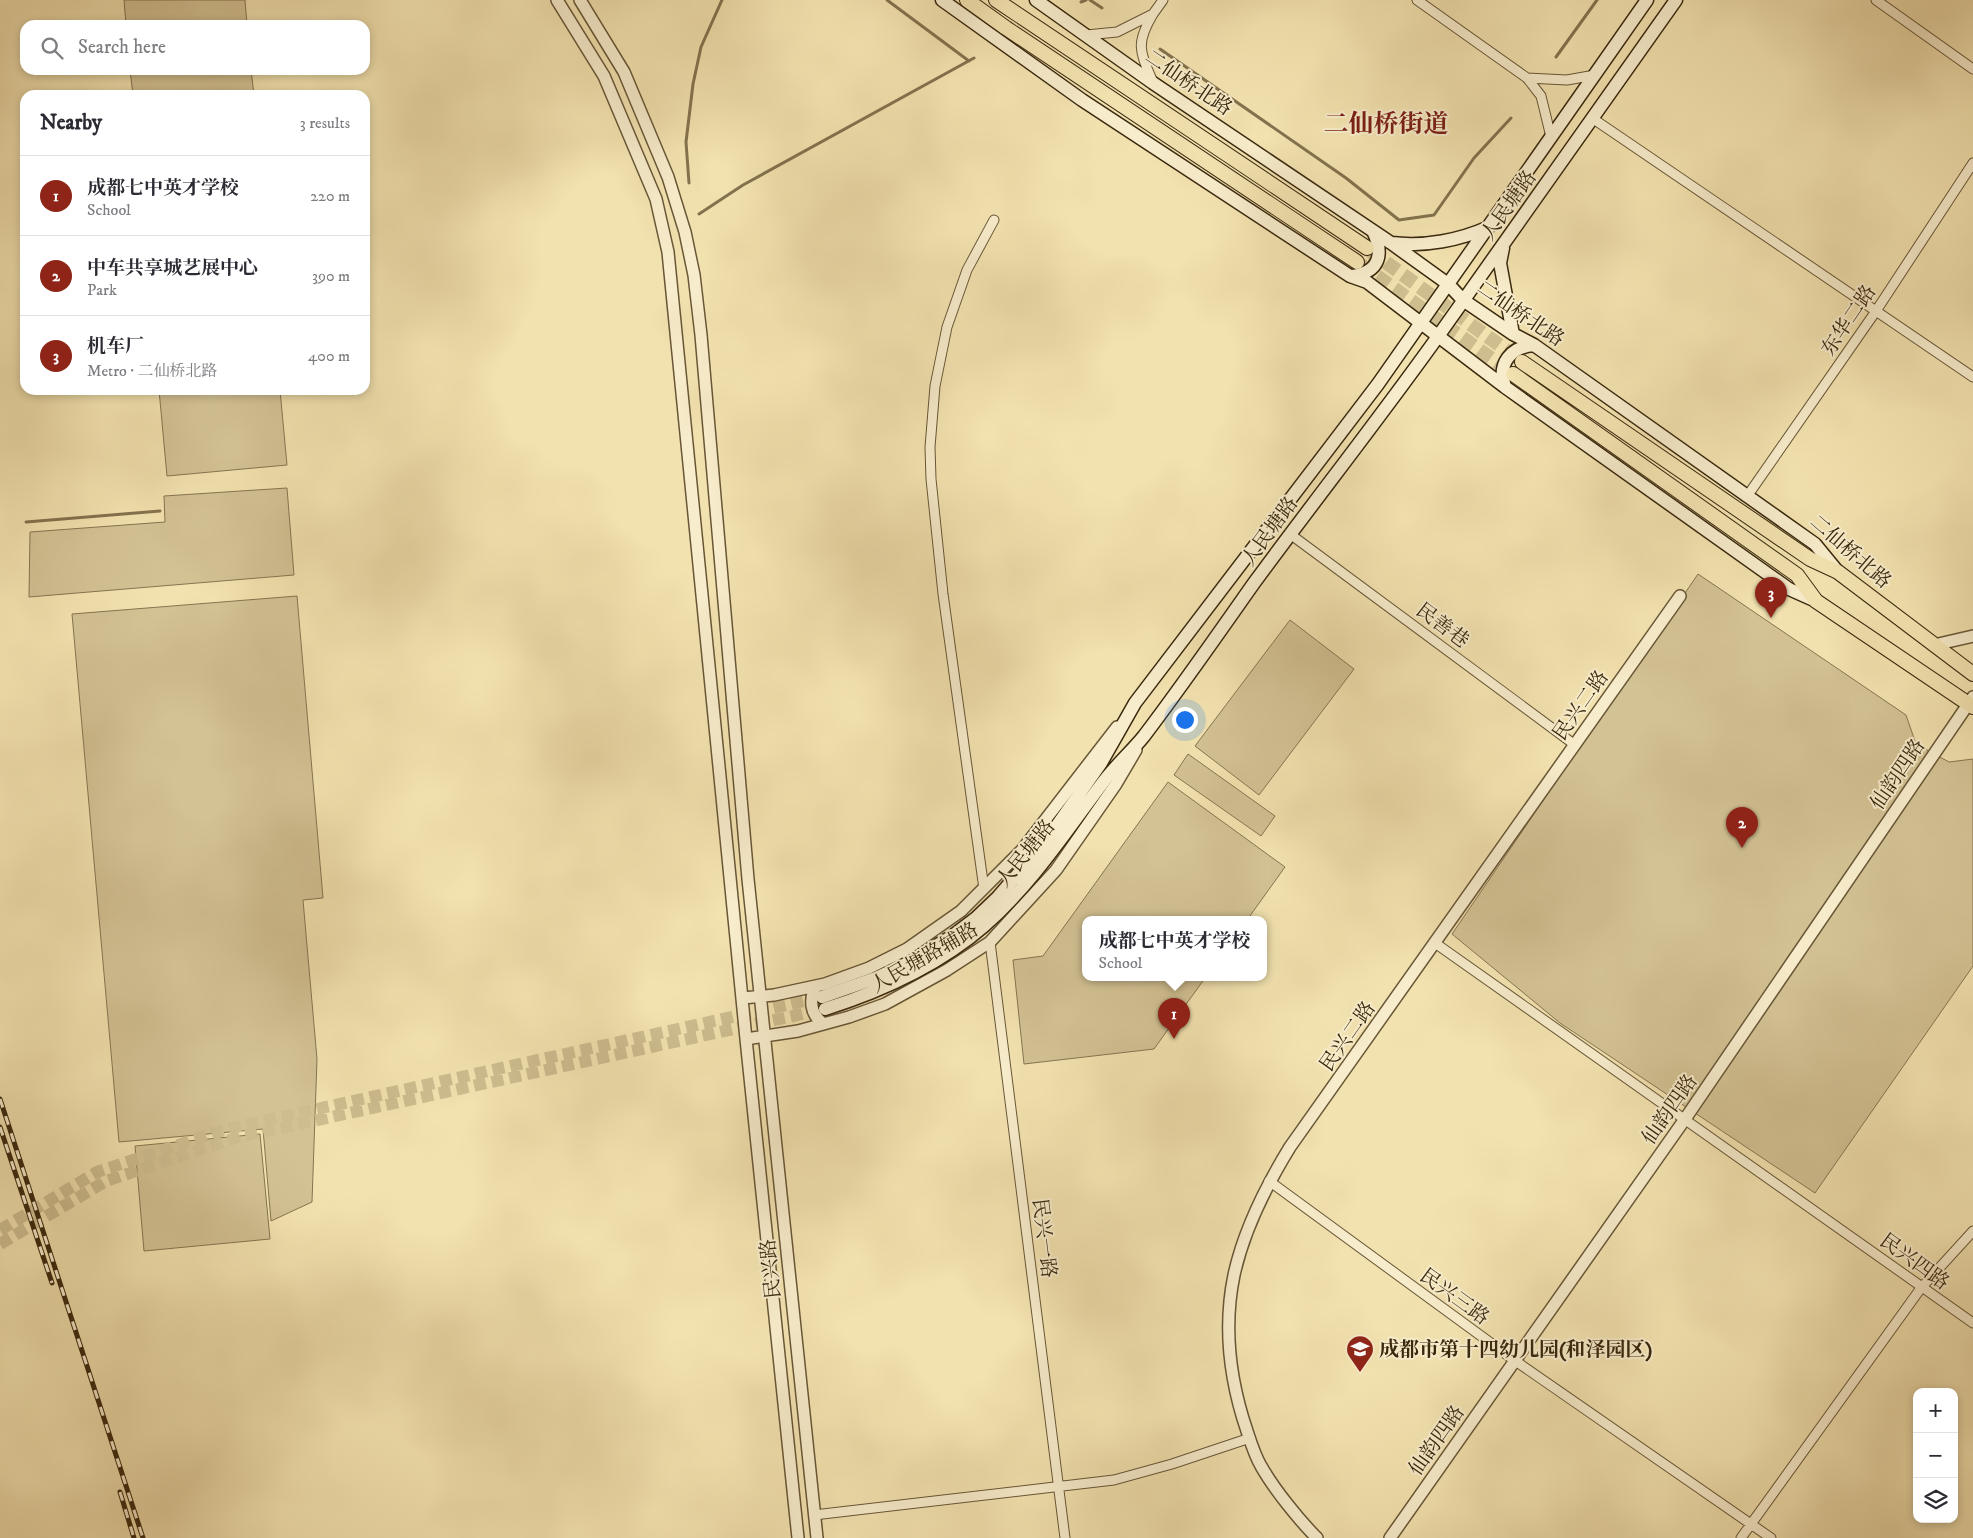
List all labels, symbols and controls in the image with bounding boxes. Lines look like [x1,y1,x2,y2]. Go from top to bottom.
search box [20,20,370,75]
icon: search [38,34,66,62]
text: Search here [78,36,166,59]
street label: 二仙桥北路 [1140,45,1237,122]
district label: 二仙桥街道 [1323,109,1449,140]
text: Nearby [40,110,102,136]
text: 3 results [300,113,350,133]
street label: 人民塘路 [1476,166,1542,246]
text: 成都七中英才学校 [87,177,239,200]
text: 1 [53,186,59,206]
text: 220 m [310,186,350,206]
text: School [87,200,131,220]
text: 中车共享城艺展中心 [87,257,258,280]
text: 2 [52,266,60,286]
text: 390 m [312,266,350,286]
street label: 二仙桥北路 [1472,276,1569,353]
text: Park [87,280,117,300]
street label: 东华二路 [1817,281,1882,361]
text: 机车厂 [87,335,144,358]
text: 3 [53,346,59,366]
text: 400 m [308,346,350,366]
text: Metro · 二仙桥北路 [87,361,218,381]
street label: 人民塘路 [1237,492,1304,572]
street label: 二仙桥北路 [1804,510,1896,594]
pin: 3 [1755,577,1787,618]
street label: 民善巷 [1411,598,1474,654]
street label: 民兴二路 [1548,666,1614,746]
your location [1172,707,1198,733]
street label: 仙韵四路 [1866,735,1931,815]
pin: 2 [1726,807,1758,848]
street label: 人民塘路 [991,815,1061,893]
popup [1082,916,1267,981]
street label: 人民塘路辅路 [867,917,983,999]
text: 成都七中英才学校 [1098,930,1251,953]
text: School [1098,953,1142,973]
street label: 民兴二路 [1315,997,1381,1077]
pin: 1 [1158,998,1190,1039]
street label: 仙韵四路 [1637,1070,1703,1150]
street label: 民兴一路 [1026,1197,1061,1279]
street label: 民兴四路 [1874,1229,1954,1296]
street label: 民兴路 [756,1238,787,1300]
street label: 民兴三路 [1414,1264,1494,1331]
school or university icon: 成都市第十四幼儿园(和泽园区) [1345,1334,1375,1373]
place label: 成都市第十四幼儿园(和泽园区) [1379,1338,1653,1363]
map controls [1913,1388,1958,1523]
button: + [1913,1388,1958,1433]
street label: 仙韵四路 [1404,1401,1470,1481]
button: − [1913,1433,1958,1478]
button: layers [1913,1478,1958,1523]

